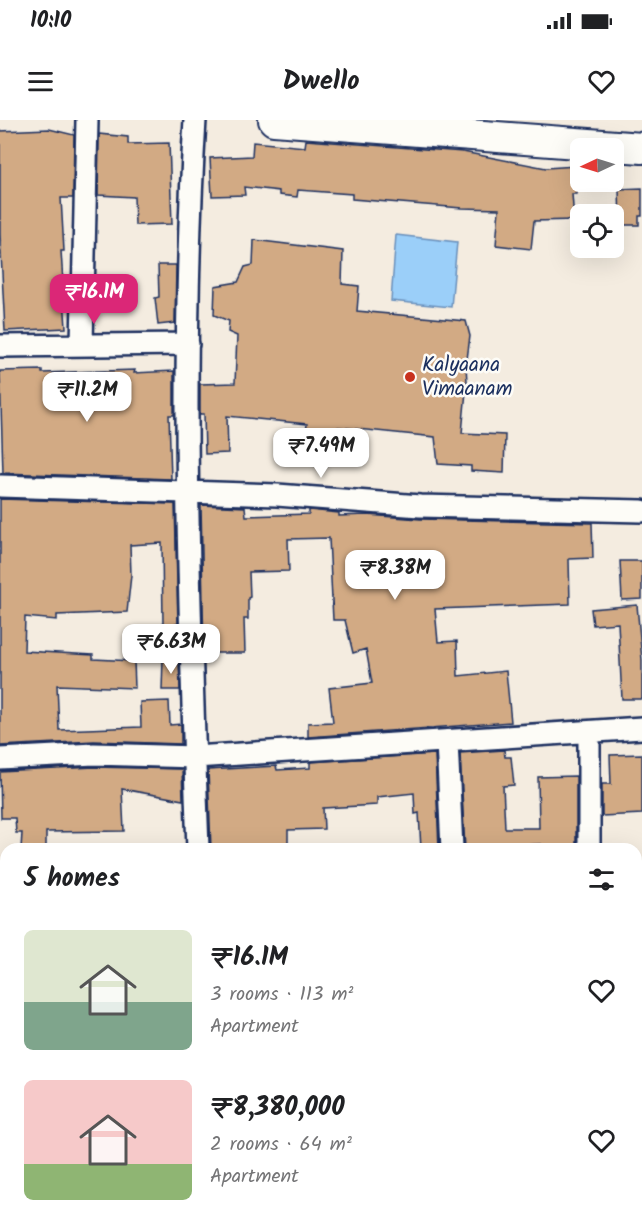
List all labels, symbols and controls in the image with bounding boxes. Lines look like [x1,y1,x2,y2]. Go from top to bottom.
text: 10:10 [30,4,71,39]
text: Dwello [282,60,360,103]
icon: menu [24,65,57,98]
icon: heart [585,65,618,98]
north arrow [570,138,624,192]
map controls [570,138,624,258]
button: locate [570,204,624,258]
pin: ₹16.1M [45,274,143,325]
text: ₹16.1M [64,277,124,309]
place label: Kalyaana Vimaanam [422,349,512,406]
marker: Kalyaana Vimaanam [403,370,417,384]
pin: ₹11.2M [38,372,136,423]
text: ₹11.2M [57,375,118,407]
pin: ₹7.49M [272,428,370,479]
text: ₹7.49M [287,431,355,463]
pin: ₹8.38M [346,550,444,601]
text: ₹8.38M [359,553,431,585]
pin: ₹6.63M [122,624,220,675]
text: ₹6.63M [136,627,206,659]
text: 5 homes [24,858,120,900]
icon: filters [585,863,618,896]
text: ₹16.1M [210,937,288,979]
icon: home [72,954,144,1026]
icon: heart [585,974,618,1007]
text: 3 rooms · 113 m² [210,979,353,1011]
text: Apartment [210,1011,299,1043]
text: ₹8,380,000 [210,1087,345,1129]
icon: home [72,1104,144,1176]
icon: heart [585,1124,618,1157]
text: 2 rooms · 64 m² [210,1129,352,1161]
text: Apartment [210,1161,299,1193]

